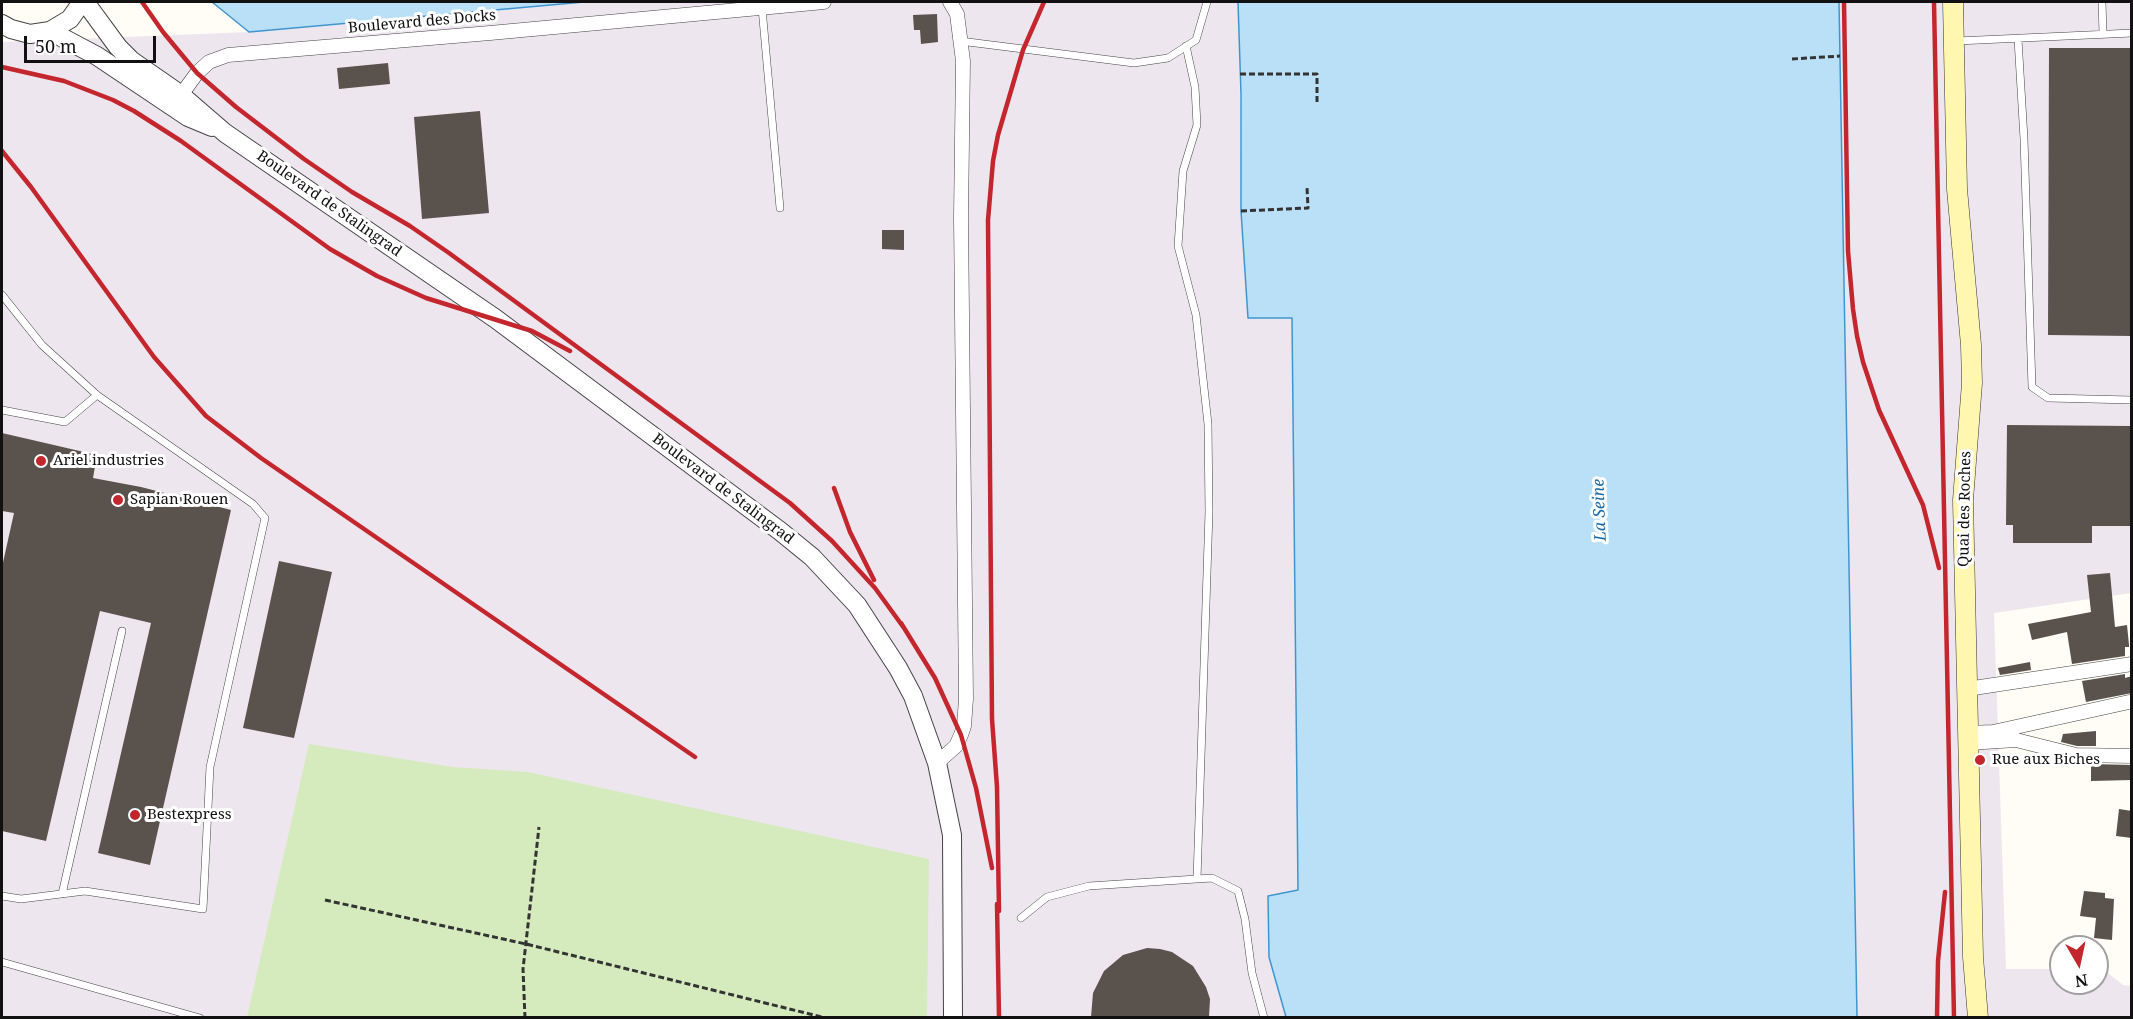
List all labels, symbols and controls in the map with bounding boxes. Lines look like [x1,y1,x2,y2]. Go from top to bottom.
street label: Boulevard des Docks [347,7,497,37]
scale bar [27,24,159,62]
text: 50 m [35,34,77,58]
street label: Boulevard de Stalingrad [253,147,405,261]
street label: Boulevard de Stalingrad [649,430,797,548]
street label: Quai des Roches [1955,451,1975,567]
place label: Ariel industries [53,452,164,470]
marker: Ariel industries [34,454,48,468]
water label: La Seine [1589,479,1611,541]
place label: Sapian Rouen [130,491,228,509]
marker: Sapian Rouen [111,493,125,507]
place label: Rue aux Biches [1992,751,2100,769]
marker: Rue aux Biches [1973,753,1987,767]
place label: Bestexpress [147,806,231,824]
marker: Bestexpress [128,808,142,822]
north arrow [2049,935,2109,995]
text: N [2074,969,2089,993]

